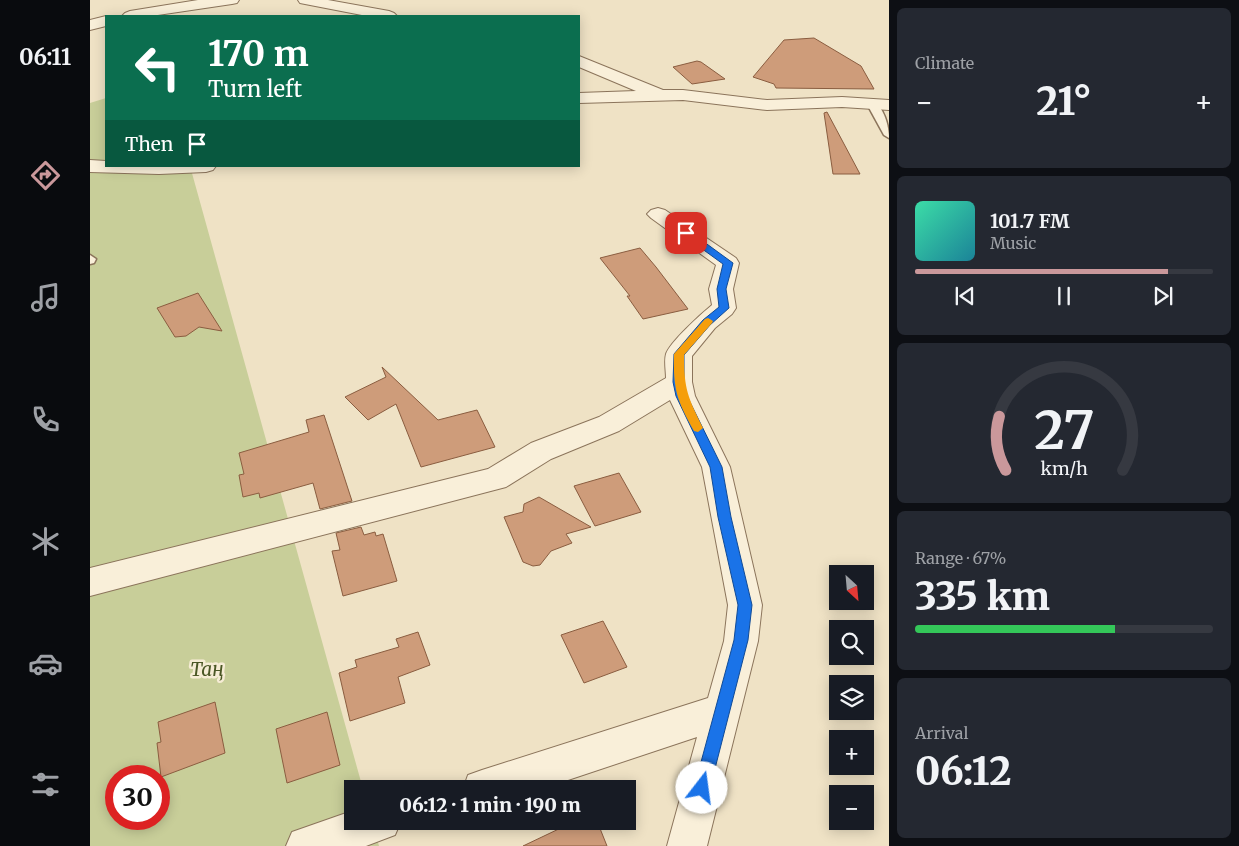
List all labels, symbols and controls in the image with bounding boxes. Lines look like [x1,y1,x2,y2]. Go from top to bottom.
text: 170 m [208,32,309,76]
icon: left [125,35,190,100]
text: 06:11 [19,43,71,71]
text: Climate [915,53,974,73]
text: Turn left [208,75,302,103]
text: 21° [1036,78,1092,125]
text: − [915,84,934,120]
text: + [1194,84,1213,120]
icon: arrive [183,130,211,158]
text: Then [125,132,173,156]
icon: directions [28,158,63,193]
text: 101.7 FM [990,209,1070,233]
pin [665,212,707,254]
icon: arrive [672,219,700,247]
text: Music [990,233,1036,253]
icon: music [28,280,63,315]
icon: previous [951,282,979,310]
icon: pause [1050,282,1078,310]
icon: next [1149,282,1177,310]
text: 27 [1034,398,1094,463]
icon: phone [28,402,63,437]
text: km/h [1040,457,1088,480]
icon: climate [28,524,63,559]
text: Range · 67% [915,548,1006,568]
north arrow [829,565,874,610]
map controls [829,565,874,830]
text: 335 km [915,573,1050,620]
button: search [829,620,874,665]
icon: car [28,646,63,681]
park label: Таң [190,657,224,681]
button: layers [829,675,874,720]
text: Arrival [915,723,968,743]
button: + [829,730,874,775]
text: 06:12 [915,748,1011,795]
position arrow [675,761,727,813]
speed limit sign: 30 [105,765,170,830]
icon: filters [28,767,63,802]
button: − [829,785,874,830]
text: 06:12 · 1 min · 190 m [399,793,581,817]

